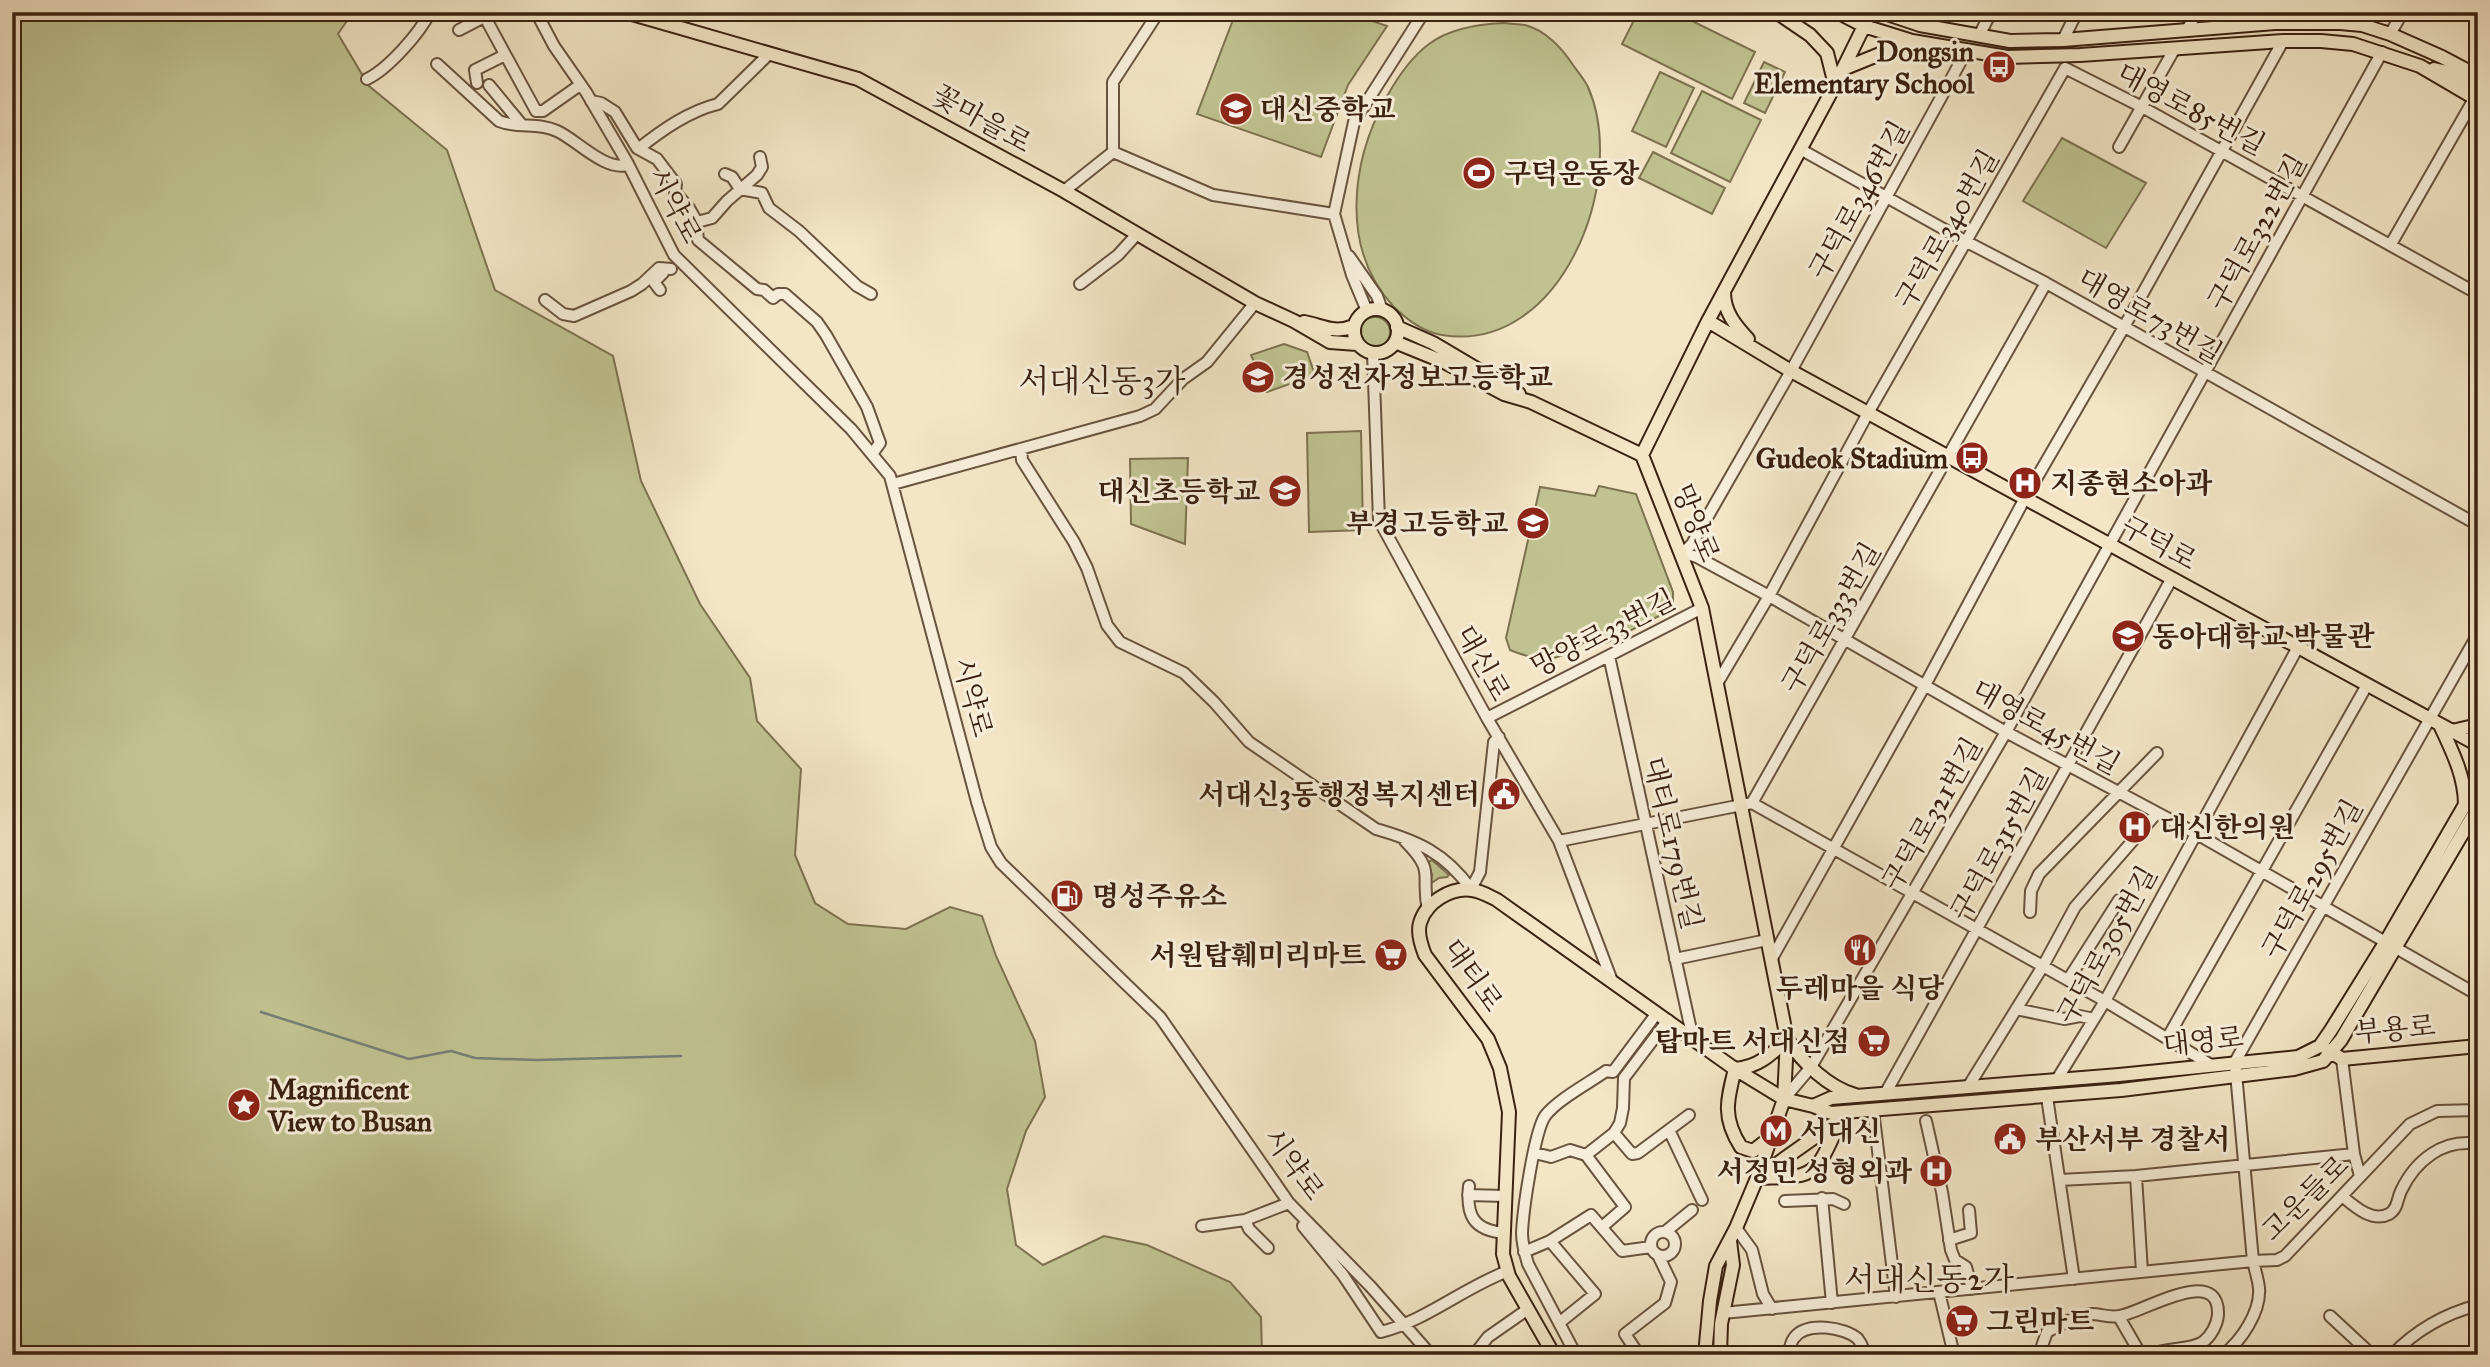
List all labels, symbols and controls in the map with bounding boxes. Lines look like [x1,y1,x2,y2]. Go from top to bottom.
place label: Dongsin Elementary School [1754,34,1974,101]
bus stop icon: Dongsin Elementary School [1980,48,2018,86]
street label: 대영로85번길 [2111,55,2271,163]
street label: 꽃마을로 [926,77,1038,161]
school or university icon: 대신중학교 [1217,90,1255,128]
place label: 대신중학교 [1260,92,1395,127]
street label: 구덕로346번길 [1801,114,1917,286]
street label: 구덕로340번길 [1887,143,2007,315]
street label: 구덕로322번길 [2200,147,2314,317]
sports icon: 구덕운동장 [1460,154,1498,192]
place label: 구덕운동장 [1504,156,1640,191]
street label: 시약로 [640,161,710,249]
street label: 대영로73번길 [2071,260,2229,372]
school or university icon: 경성전자정보고등학교 [1239,358,1277,396]
place label: 경성전자정보고등학교 [1282,360,1552,395]
district label: 서대신동3가 [1018,362,1186,401]
bus stop icon: Gudeok Stadium [1953,439,1991,477]
place label: Gudeok Stadium [1756,441,1948,476]
hospital icon: 지종현소아과 [2006,464,2044,502]
place label: 지종현소아과 [2050,466,2213,501]
school or university icon: 대신초등학교 [1266,472,1304,510]
place label: 대신초등학교 [1098,474,1260,509]
street label: 망양로 [1665,479,1727,567]
school or university icon: 부경고등학교 [1514,504,1552,542]
place label: 부경고등학교 [1346,506,1508,541]
street label: 구덕로 [2115,508,2203,578]
street label: 구덕로333번길 [1774,536,1888,700]
street label: 망양로33번길 [1525,582,1681,684]
school or university icon: 동아대학교 박물관 [2109,617,2147,655]
street label: 대신로 [1448,619,1518,707]
place label: 동아대학교 박물관 [2152,619,2375,654]
street label: 시약로 [946,653,1000,741]
street label: 대영로45번길 [1966,672,2126,782]
street label: 구덕로321번길 [1874,731,1990,897]
street label: 대티로179번길 [1636,753,1710,933]
street label: 구덕로315번길 [1942,761,2056,927]
public building icon: 서대신3동행정복지센터 [1485,775,1523,813]
place label: 서대신3동행정복지센터 [1198,777,1480,812]
street label: 구덕로295번길 [2254,793,2370,965]
hospital icon: 대신한의원 [2116,808,2154,846]
place label: 대신한의원 [2160,810,2295,845]
street label: 구덕로305번길 [2049,860,2165,1030]
fuel station icon: 명성주유소 [1048,877,1086,915]
place label: 명성주유소 [1092,879,1227,914]
restaurant icon: 두레마을 식당 [1841,931,1879,969]
street label: 대티로 [1435,932,1511,1018]
supermarket icon: 서원탑훼미리마트 [1372,936,1410,974]
place label: 서원탑훼미리마트 [1150,938,1366,973]
place label: 두레마을 식당 [1776,971,1945,1006]
street label: 부용로 [2353,1008,2437,1050]
street label: 대영로 [2161,1019,2245,1063]
supermarket icon: 탑마트 서대신점 [1855,1022,1893,1060]
place label: 탑마트 서대신점 [1655,1024,1850,1059]
place label: Magnificent View to Busan [267,1072,432,1139]
place icon: Magnificent View to Busan [225,1086,263,1124]
metro station icon: 서대신 [1757,1112,1795,1150]
place label: 서대신 [1800,1114,1881,1149]
public building icon: 부산서부 경찰서 [1991,1120,2029,1158]
street label: 시약로 [1256,1121,1332,1207]
place label: 부산서부 경찰서 [2035,1122,2230,1157]
street label: 고운들로 [2254,1148,2356,1248]
hospital icon: 서정민 성형외과 [1917,1152,1955,1190]
place label: 서정민 성형외과 [1717,1154,1913,1189]
district label: 서대신동2가 [1844,1260,2014,1299]
supermarket icon: 그린마트 [1943,1302,1981,1340]
place label: 그린마트 [1986,1304,2094,1339]

